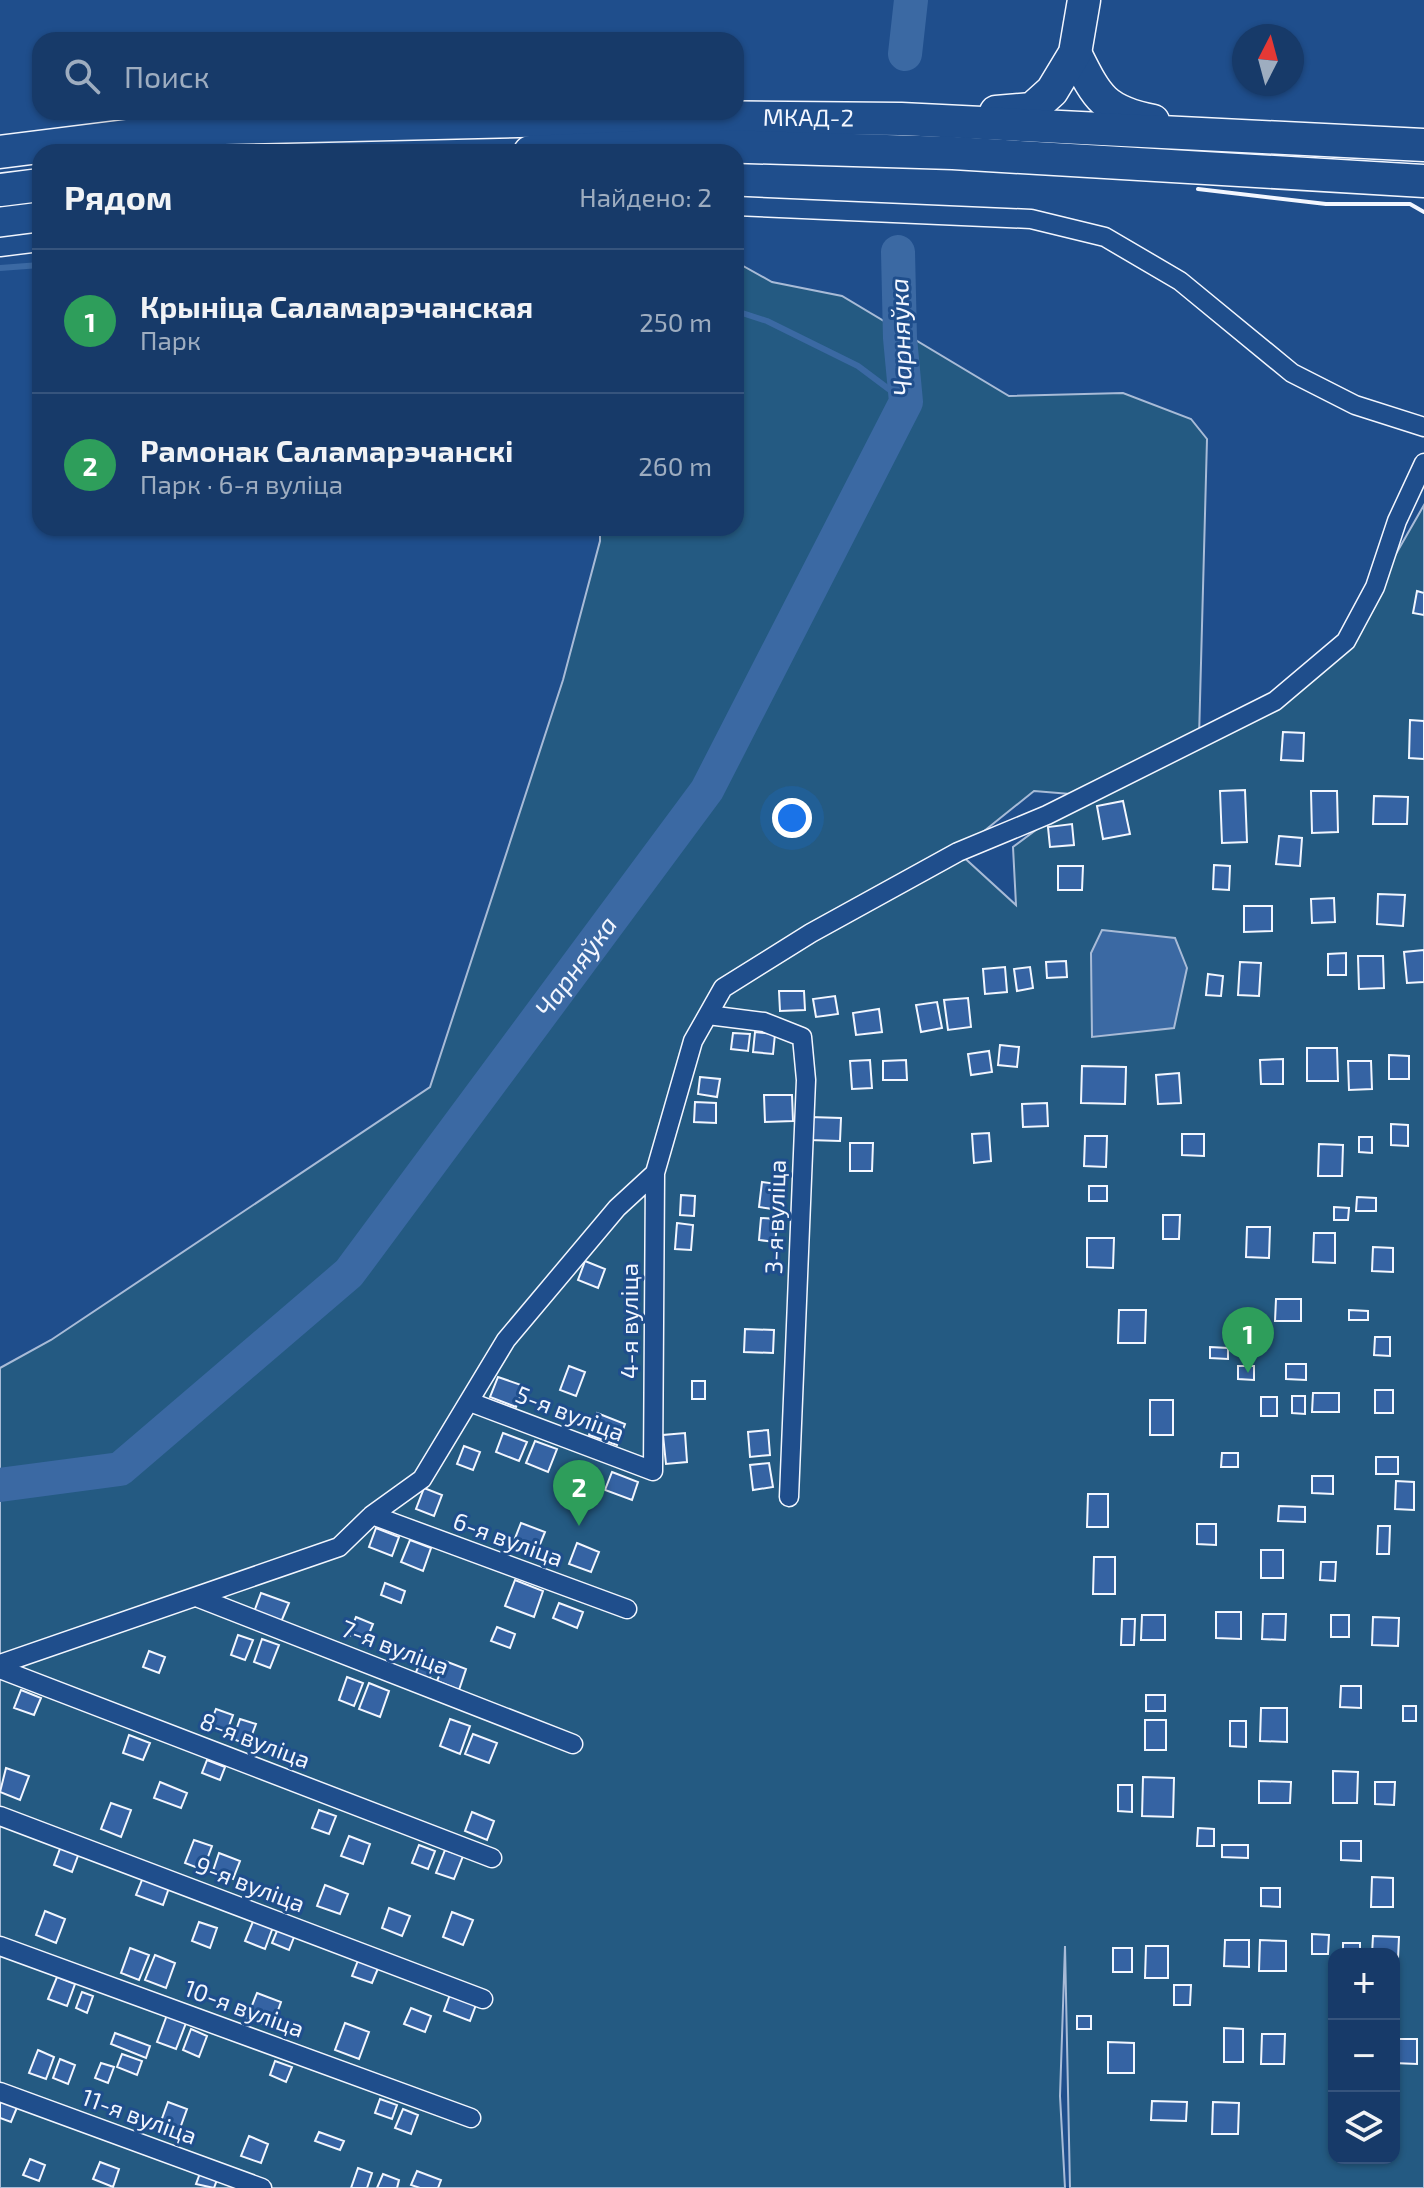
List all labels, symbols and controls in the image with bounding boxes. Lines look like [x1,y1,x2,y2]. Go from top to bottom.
north arrow [1232,24,1304,96]
search box [32,32,744,120]
icon: search [60,54,104,98]
text: Поиск [124,58,210,94]
street label: МКАД-2 [763,102,854,132]
text: Рядом [64,176,172,217]
text: Найдено: 2 [579,181,712,212]
water label: Чарняўка [882,278,917,397]
text: Крыніца Саламарэчанская [140,288,533,324]
text: 1 [84,306,96,337]
text: 250 m [639,306,712,337]
text: Парк [140,324,201,355]
text: Рамонак Саламарэчанскі [140,432,514,468]
text: 2 [82,450,98,481]
text: 260 m [638,450,712,481]
text: Парк · 6-я вуліца [140,468,343,499]
your location [772,798,812,838]
water label: Чарняўка [527,909,623,1022]
street label: 3-я вуліца [758,1159,792,1275]
street label: 4-я вуліца [614,1263,644,1379]
pin: 1 [1222,1307,1274,1373]
street label: 5-я вуліца [512,1379,629,1448]
pin: 2 [553,1460,605,1526]
street label: 6-я вуліца [449,1505,568,1573]
street label: 7-я вуліца [337,1613,454,1681]
street label: 8-я вуліца [196,1705,315,1775]
street label: 9-я вуліца [191,1849,309,1919]
map controls [1328,1948,1400,2164]
button: + [1328,1948,1400,2020]
street label: 10-я вуліца [180,1973,308,2044]
button: − [1328,2020,1400,2092]
street label: 11-я вуліца [78,2081,201,2151]
button: layers [1328,2092,1400,2164]

